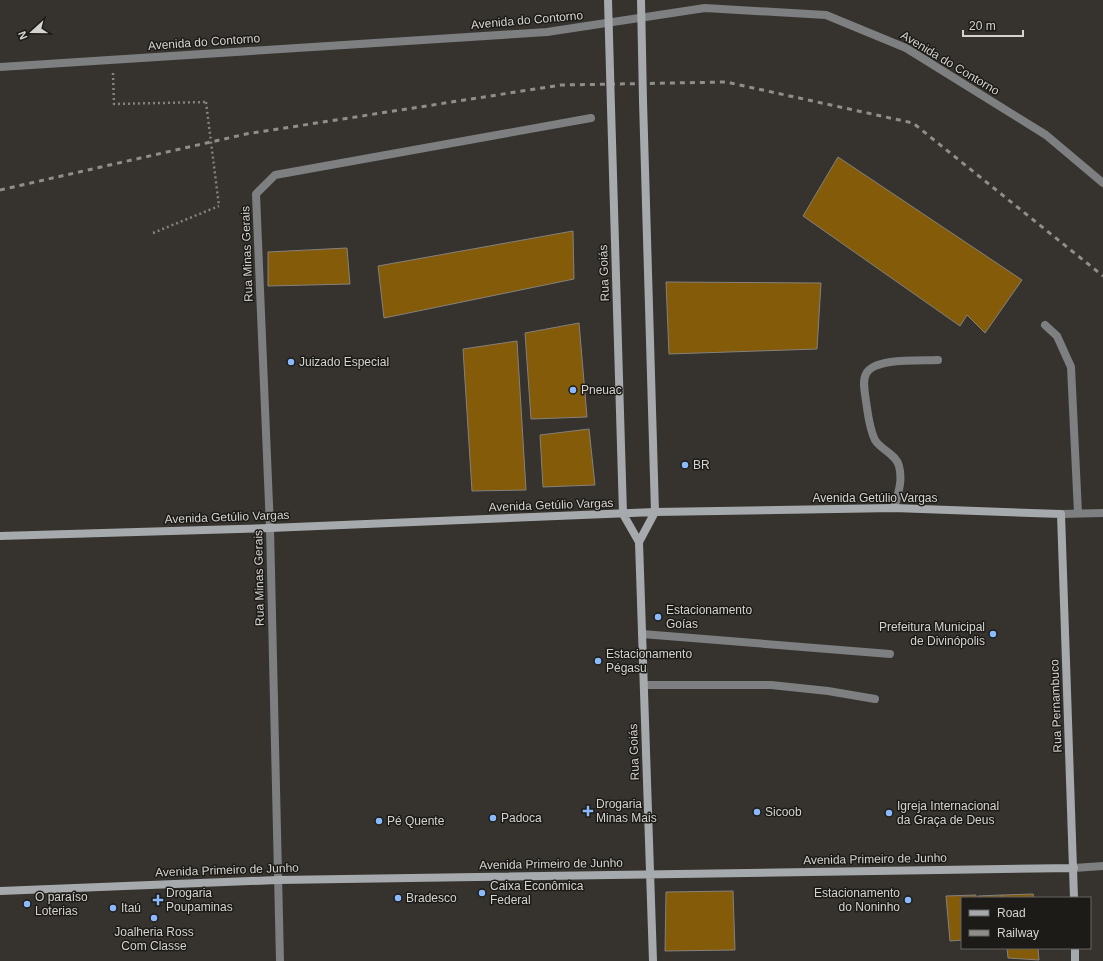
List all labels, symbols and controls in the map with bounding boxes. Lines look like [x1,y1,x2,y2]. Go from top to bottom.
street label: Avenida do Contorno [470,8,584,32]
north arrow [12,12,52,52]
scale bar [963,12,1023,38]
text: 20 m [969,19,996,33]
street label: Avenida do Contorno [898,28,1002,98]
text: N [16,30,30,41]
street label: Avenida do Contorno [147,31,261,53]
street label: Rua Minas Gerais [238,206,256,302]
street label: Rua Goiás [596,244,612,302]
place label: Juizado Especial [299,355,389,369]
marker: Juizado Especial [286,357,296,367]
place label: Pneuac [581,383,622,397]
marker: Pneuac [568,385,578,395]
place label: BR [693,458,710,472]
marker: BR [680,460,690,470]
street label: Avenida Getúlio Vargas [813,491,937,505]
street label: Avenida Getúlio Vargas [488,496,614,514]
street label: Avenida Getúlio Vargas [164,508,290,526]
street label: Rua Minas Gerais [251,530,267,626]
place label: Estacionamento Goías [666,603,752,631]
marker: Estacionamento Goías [653,612,663,622]
place label: Prefeitura Municipal de Divinópolis [879,620,985,648]
marker: Prefeitura Municipal de Divinópolis [988,629,998,639]
place label: Estacionamento Pégasu [606,647,692,675]
marker: Estacionamento Pégasu [593,656,603,666]
street label: Rua Pernambuco [1047,659,1065,753]
street label: Rua Goiás [626,723,642,781]
place label: Drogaria Minas Mais [596,797,657,825]
place label: Igreja Internacional da Graça de Deus [897,799,999,827]
place label: Sicoob [765,805,802,819]
marker: Drogaria Minas Mais [583,806,593,816]
marker: Sicoob [752,807,762,817]
marker: Igreja Internacional da Graça de Deus [884,808,894,818]
place label: Padoca [501,811,542,825]
marker: Padoca [488,813,498,823]
place label: Pé Quente [387,814,445,828]
marker: Pé Quente [374,816,384,826]
street label: Avenida Primeiro de Junho [803,851,947,867]
street label: Avenida Primeiro de Junho [479,856,623,872]
street label: Avenida Primeiro de Junho [155,860,299,880]
place label: Caixa Econômica Federal [490,879,584,907]
place label: Drogaria Poupaminas [166,886,233,914]
place label: Estacionamento do Noninho [814,886,900,914]
marker: Caixa Econômica Federal [477,888,487,898]
place label: O paraíso Loterias [35,890,88,918]
place label: Bradesco [406,891,457,905]
marker: Bradesco [393,893,403,903]
marker: Drogaria Poupaminas [153,895,163,905]
marker: Estacionamento do Noninho [903,895,913,905]
legend [961,897,1091,949]
marker: O paraíso Loterias [22,899,32,909]
place label: Itaú [121,901,141,915]
marker: Itaú [108,903,118,913]
text: Road [997,906,1026,920]
marker: Joalheria Ross Com Classe [149,913,159,923]
place label: Joalheria Ross Com Classe [114,925,194,953]
text: Railway [997,926,1039,940]

